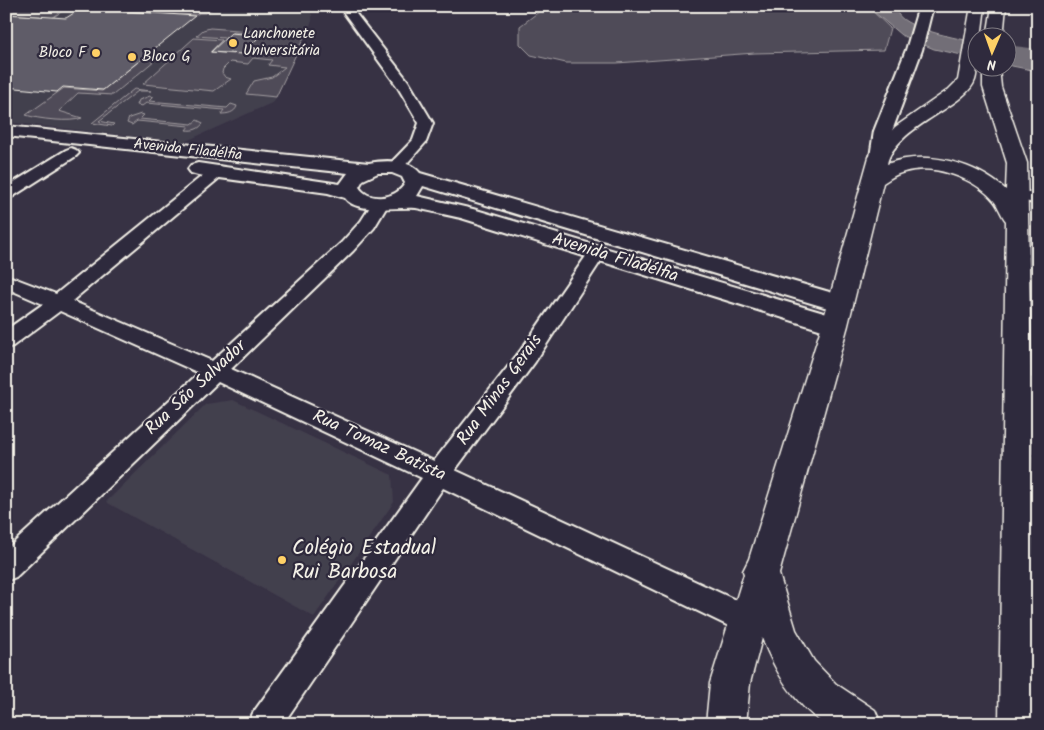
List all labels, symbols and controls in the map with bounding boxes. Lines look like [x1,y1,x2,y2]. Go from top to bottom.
place label: Lanchonete Universitária [243,22,320,63]
north arrow [966,28,1016,78]
marker: Lanchonete Universitária [227,37,239,49]
place label: Bloco F [39,41,87,65]
place label: Bloco G [142,45,191,69]
marker: Bloco F [90,47,102,59]
marker: Bloco G [126,51,138,63]
text: N [987,53,996,75]
street label: Avenida Filadélfia [132,132,244,168]
street label: Avenida Filadélfia [548,225,682,291]
street label: Rua Minas Gerais [450,328,551,452]
street label: Rua São Salvador [139,332,254,443]
street label: Rua Tomaz Batista [307,402,451,490]
place label: Colégio Estadual Rui Barbosa [292,532,436,589]
marker: Colégio Estadual Rui Barbosa [276,554,288,566]

